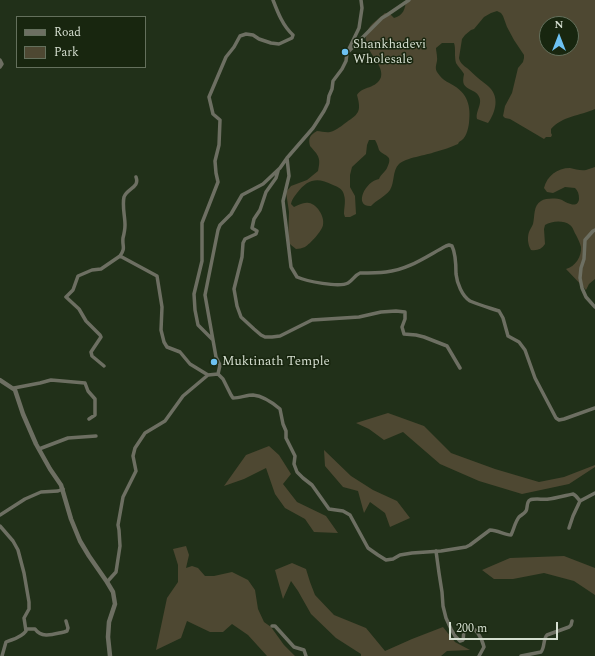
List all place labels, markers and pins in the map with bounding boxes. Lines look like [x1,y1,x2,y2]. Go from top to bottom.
place label: Shankhadevi Wholesale [353,37,426,68]
marker: Shankhadevi Wholesale [340,47,350,57]
place label: Muktinath Temple [222,354,330,370]
marker: Muktinath Temple [209,357,219,367]

